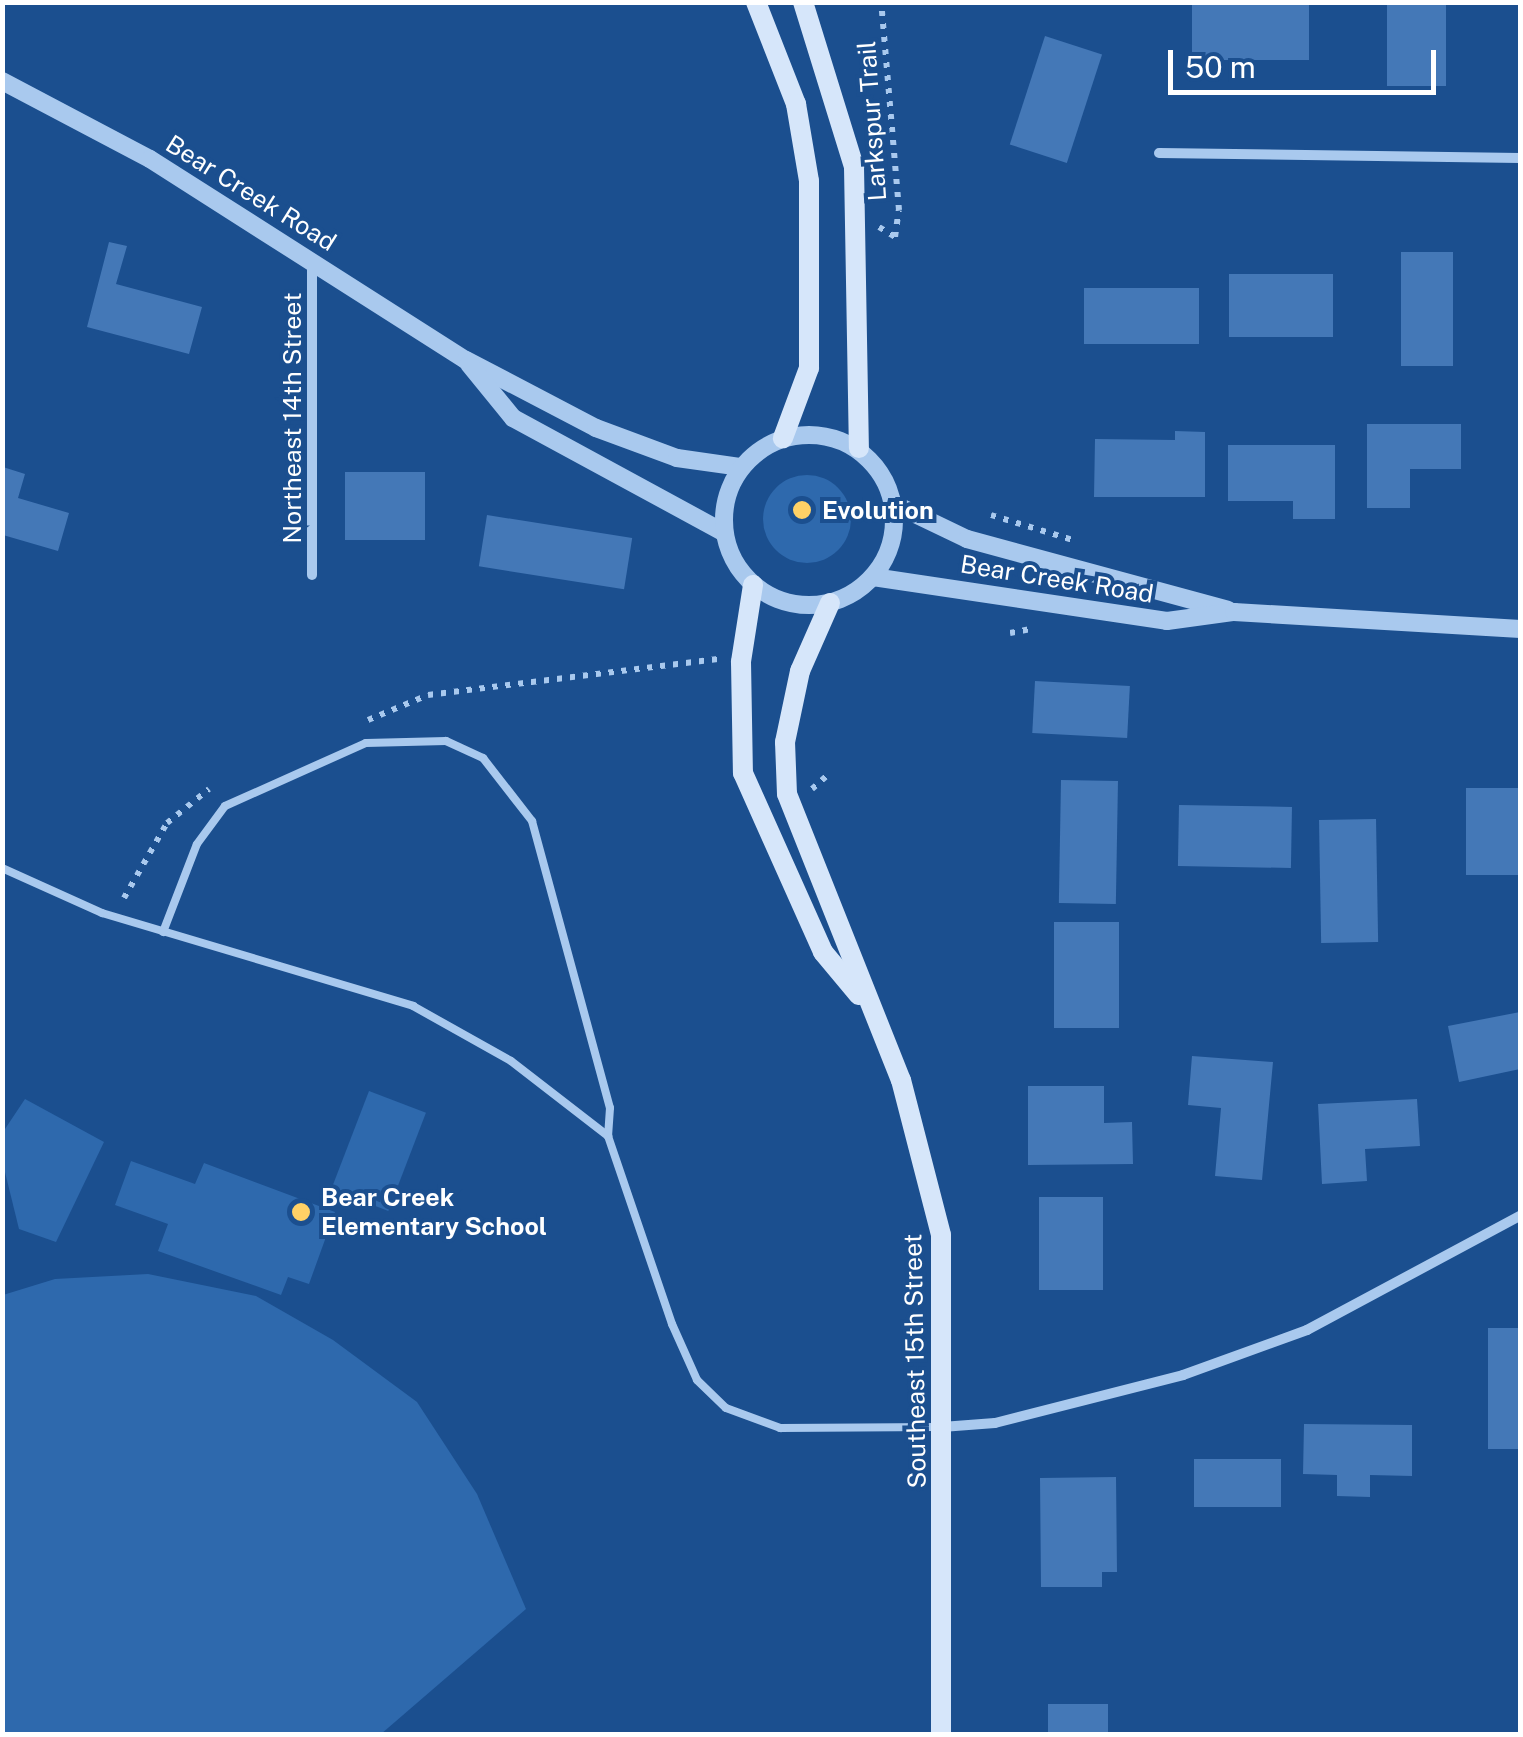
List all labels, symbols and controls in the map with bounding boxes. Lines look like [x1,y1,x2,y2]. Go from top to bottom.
scale bar [1173,30,1440,92]
street label: Larkspur Trail [851,40,893,202]
text: 50 m [1185,49,1256,85]
street label: Bear Creek Road [160,129,342,257]
street label: Northeast 14th Street [277,292,307,544]
place label: Evolution [822,495,934,525]
marker: Evolution [791,499,813,521]
street label: Bear Creek Road [958,549,1156,609]
place label: Bear Creek Elementary School [321,1183,547,1242]
marker: Bear Creek Elementary School [290,1201,312,1223]
street label: Southeast 15th Street [898,1233,932,1489]

